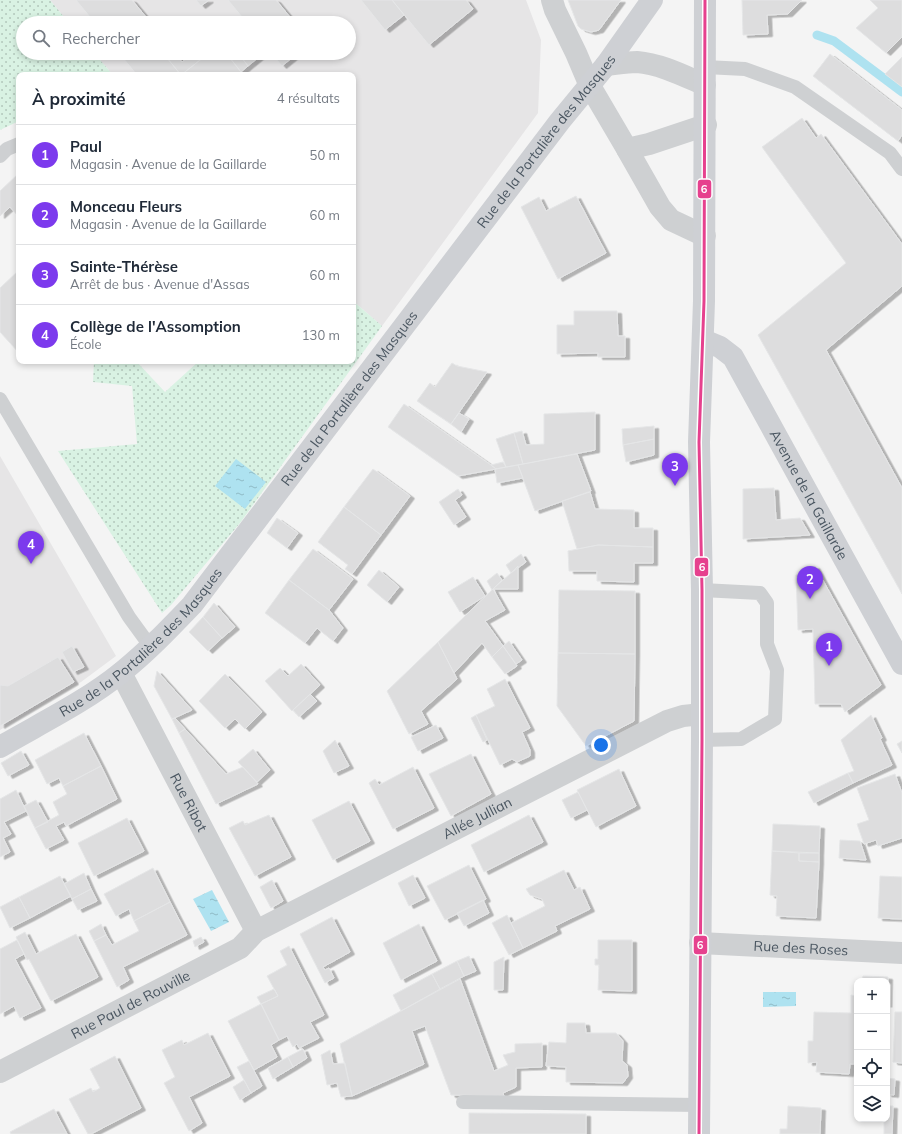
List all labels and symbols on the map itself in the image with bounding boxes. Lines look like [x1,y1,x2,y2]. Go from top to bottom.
street label: Rue de la Portalière des Masques [473,51,620,232]
line badge: 6 [697,179,712,199]
text: 6 [701,182,708,196]
street label: Rue de la Portalière des Masques [277,307,422,489]
street label: Avenue de la Gaillarde [766,427,852,563]
pin: 3 [662,453,688,486]
pin: 4 [18,531,44,564]
line badge: 6 [694,557,709,577]
text: 6 [699,560,706,574]
street label: Rue de la Portalière des Masques [56,564,226,721]
pin: 2 [797,566,823,599]
pin: 1 [816,633,842,666]
your location [591,735,611,755]
street label: Rue Ribot [166,770,211,835]
street label: Allée Jullian [440,793,515,843]
line badge: 6 [693,935,708,955]
street label: Rue des Roses [753,937,849,959]
text: 6 [697,938,704,952]
street label: Rue Paul de Rouville [68,966,193,1043]

